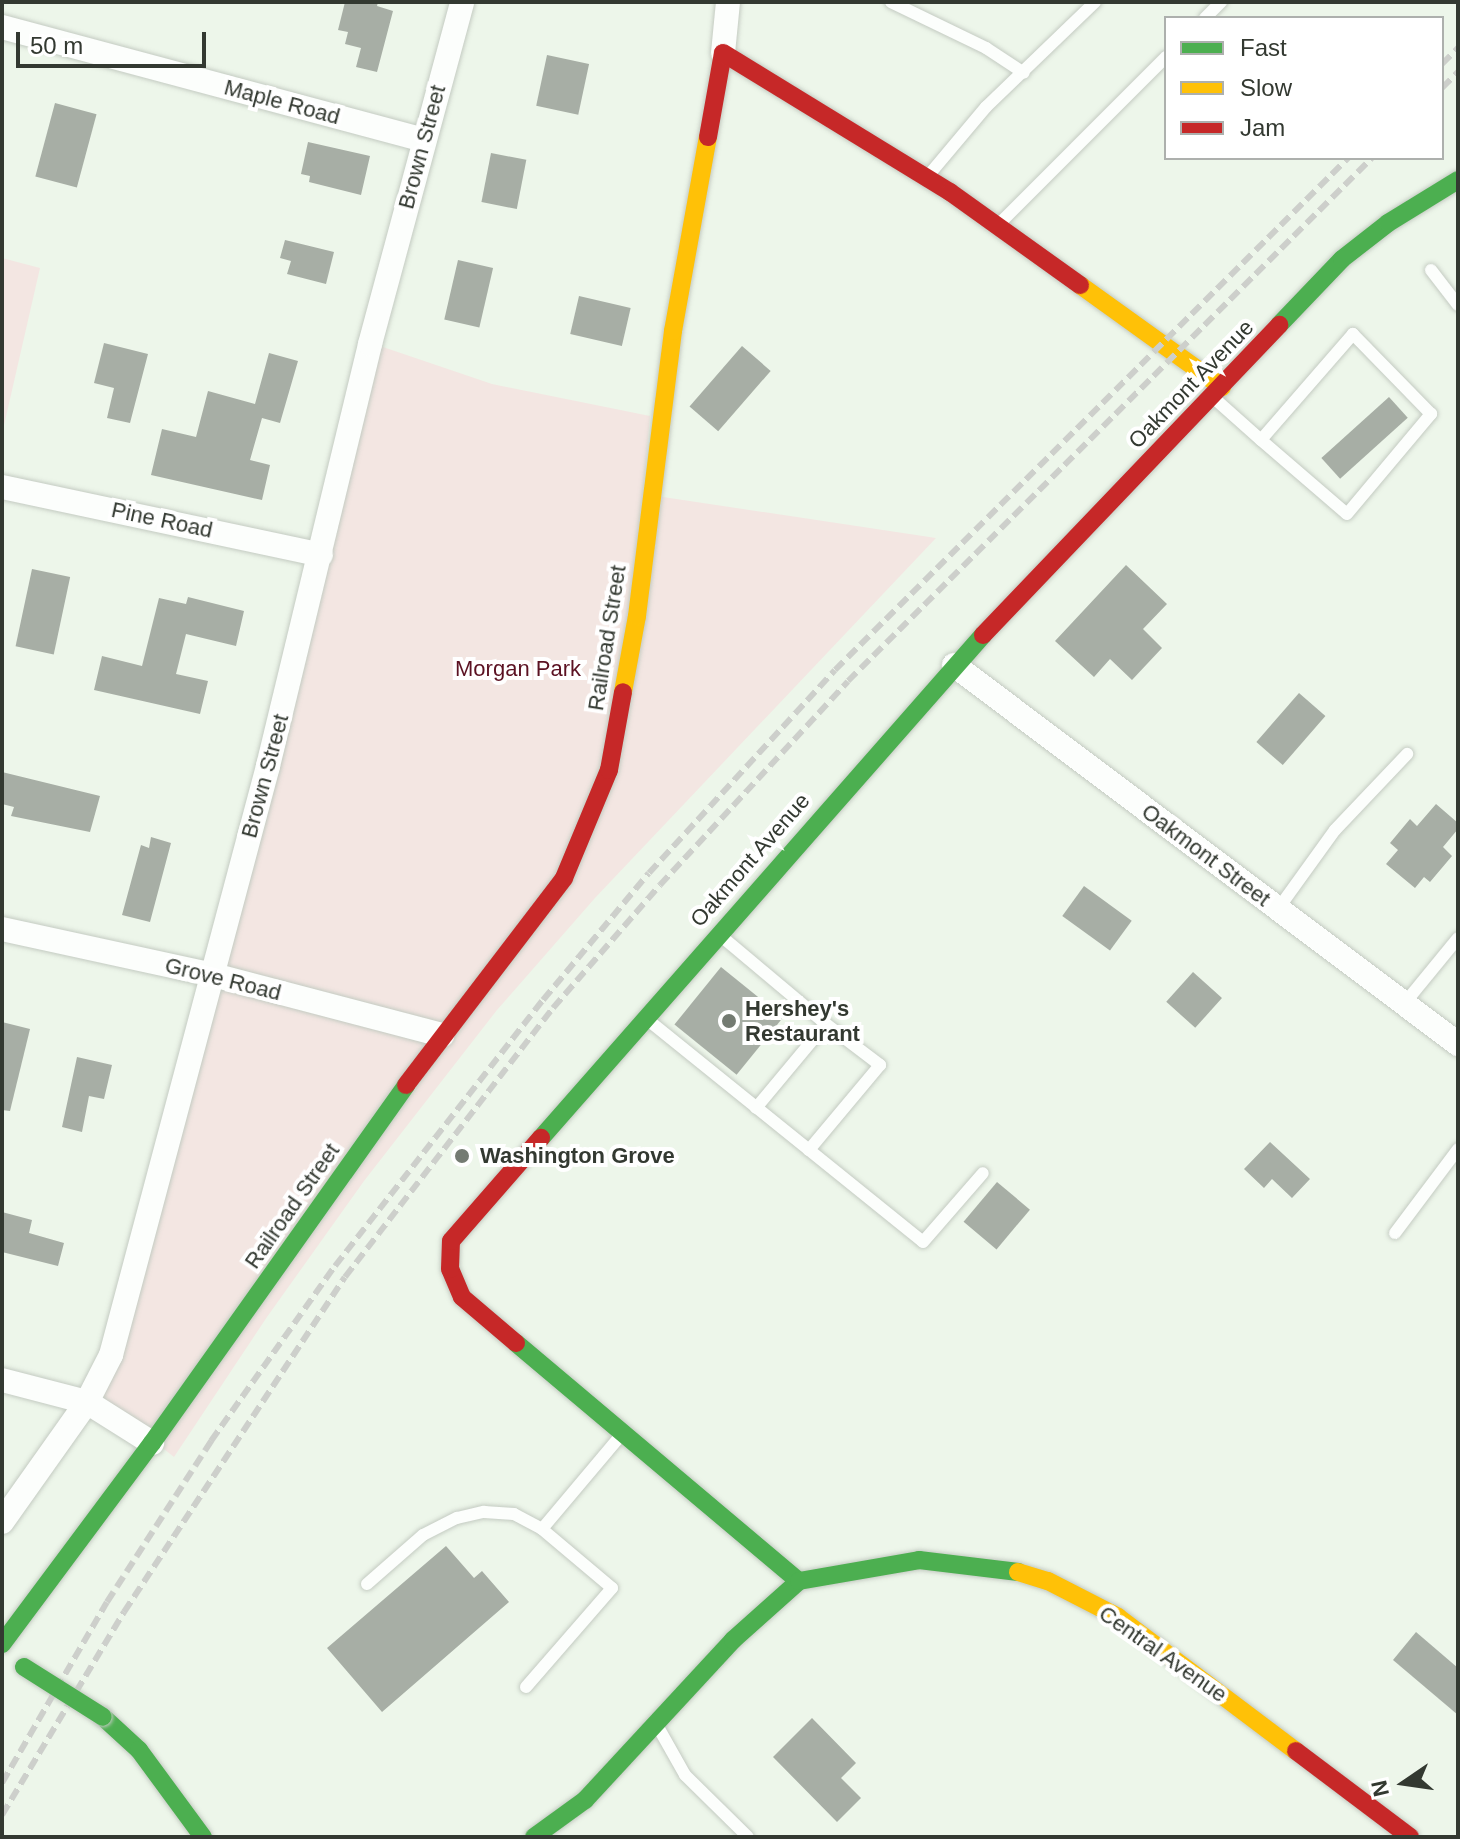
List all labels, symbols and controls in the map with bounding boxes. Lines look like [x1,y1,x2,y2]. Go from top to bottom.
scale bar [20,16,210,66]
legend [1164,16,1444,160]
text: 50 m [30,32,83,59]
text: Fast [1240,34,1287,61]
street label: Maple Road [221,74,343,130]
text: Slow [1240,74,1292,101]
street label: Brown Street [393,82,451,212]
text: Jam [1240,114,1285,141]
street label: Oakmont Avenue [1123,314,1259,454]
street label: Pine Road [109,496,215,544]
street label: Railroad Street [582,563,632,713]
park label: Morgan Park [455,656,581,682]
street label: Brown Street [236,711,294,841]
street label: Oakmont Avenue [684,787,816,933]
street label: Oakmont Street [1137,798,1275,912]
street label: Grove Road [162,952,284,1006]
place label: Hershey's Restaurant [745,995,860,1046]
marker: Hershey's Restaurant [720,1012,738,1030]
street label: Railroad Street [239,1138,345,1274]
place label: Washington Grove [480,1143,675,1169]
marker: Washington Grove [451,1145,473,1167]
street label: Central Avenue [1093,1600,1233,1708]
north arrow [1364,1743,1444,1823]
text: N [1366,1778,1394,1799]

